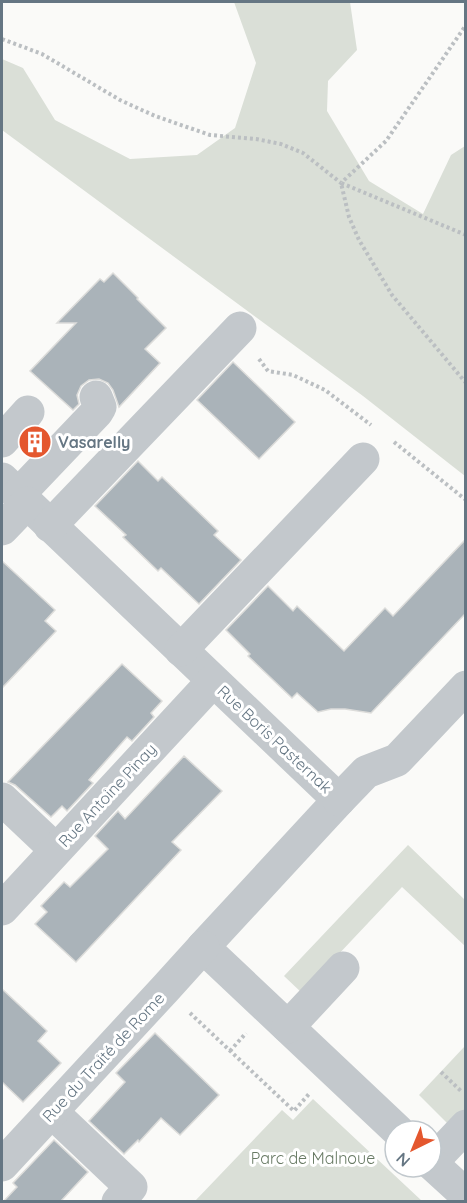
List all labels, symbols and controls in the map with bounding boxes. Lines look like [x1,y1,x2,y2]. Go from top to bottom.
building icon: Vasarelly [17,424,53,460]
place label: Vasarelly [58,432,130,452]
street label: Rue Boris Pasternak [214,681,336,797]
street label: Rue Antoine Pinay [54,739,160,851]
street label: Rue du Traité de Rome [38,988,168,1126]
north arrow [383,1119,443,1179]
park label: Parc de Malnoue [251,1148,375,1168]
text: N [392,1149,414,1171]

